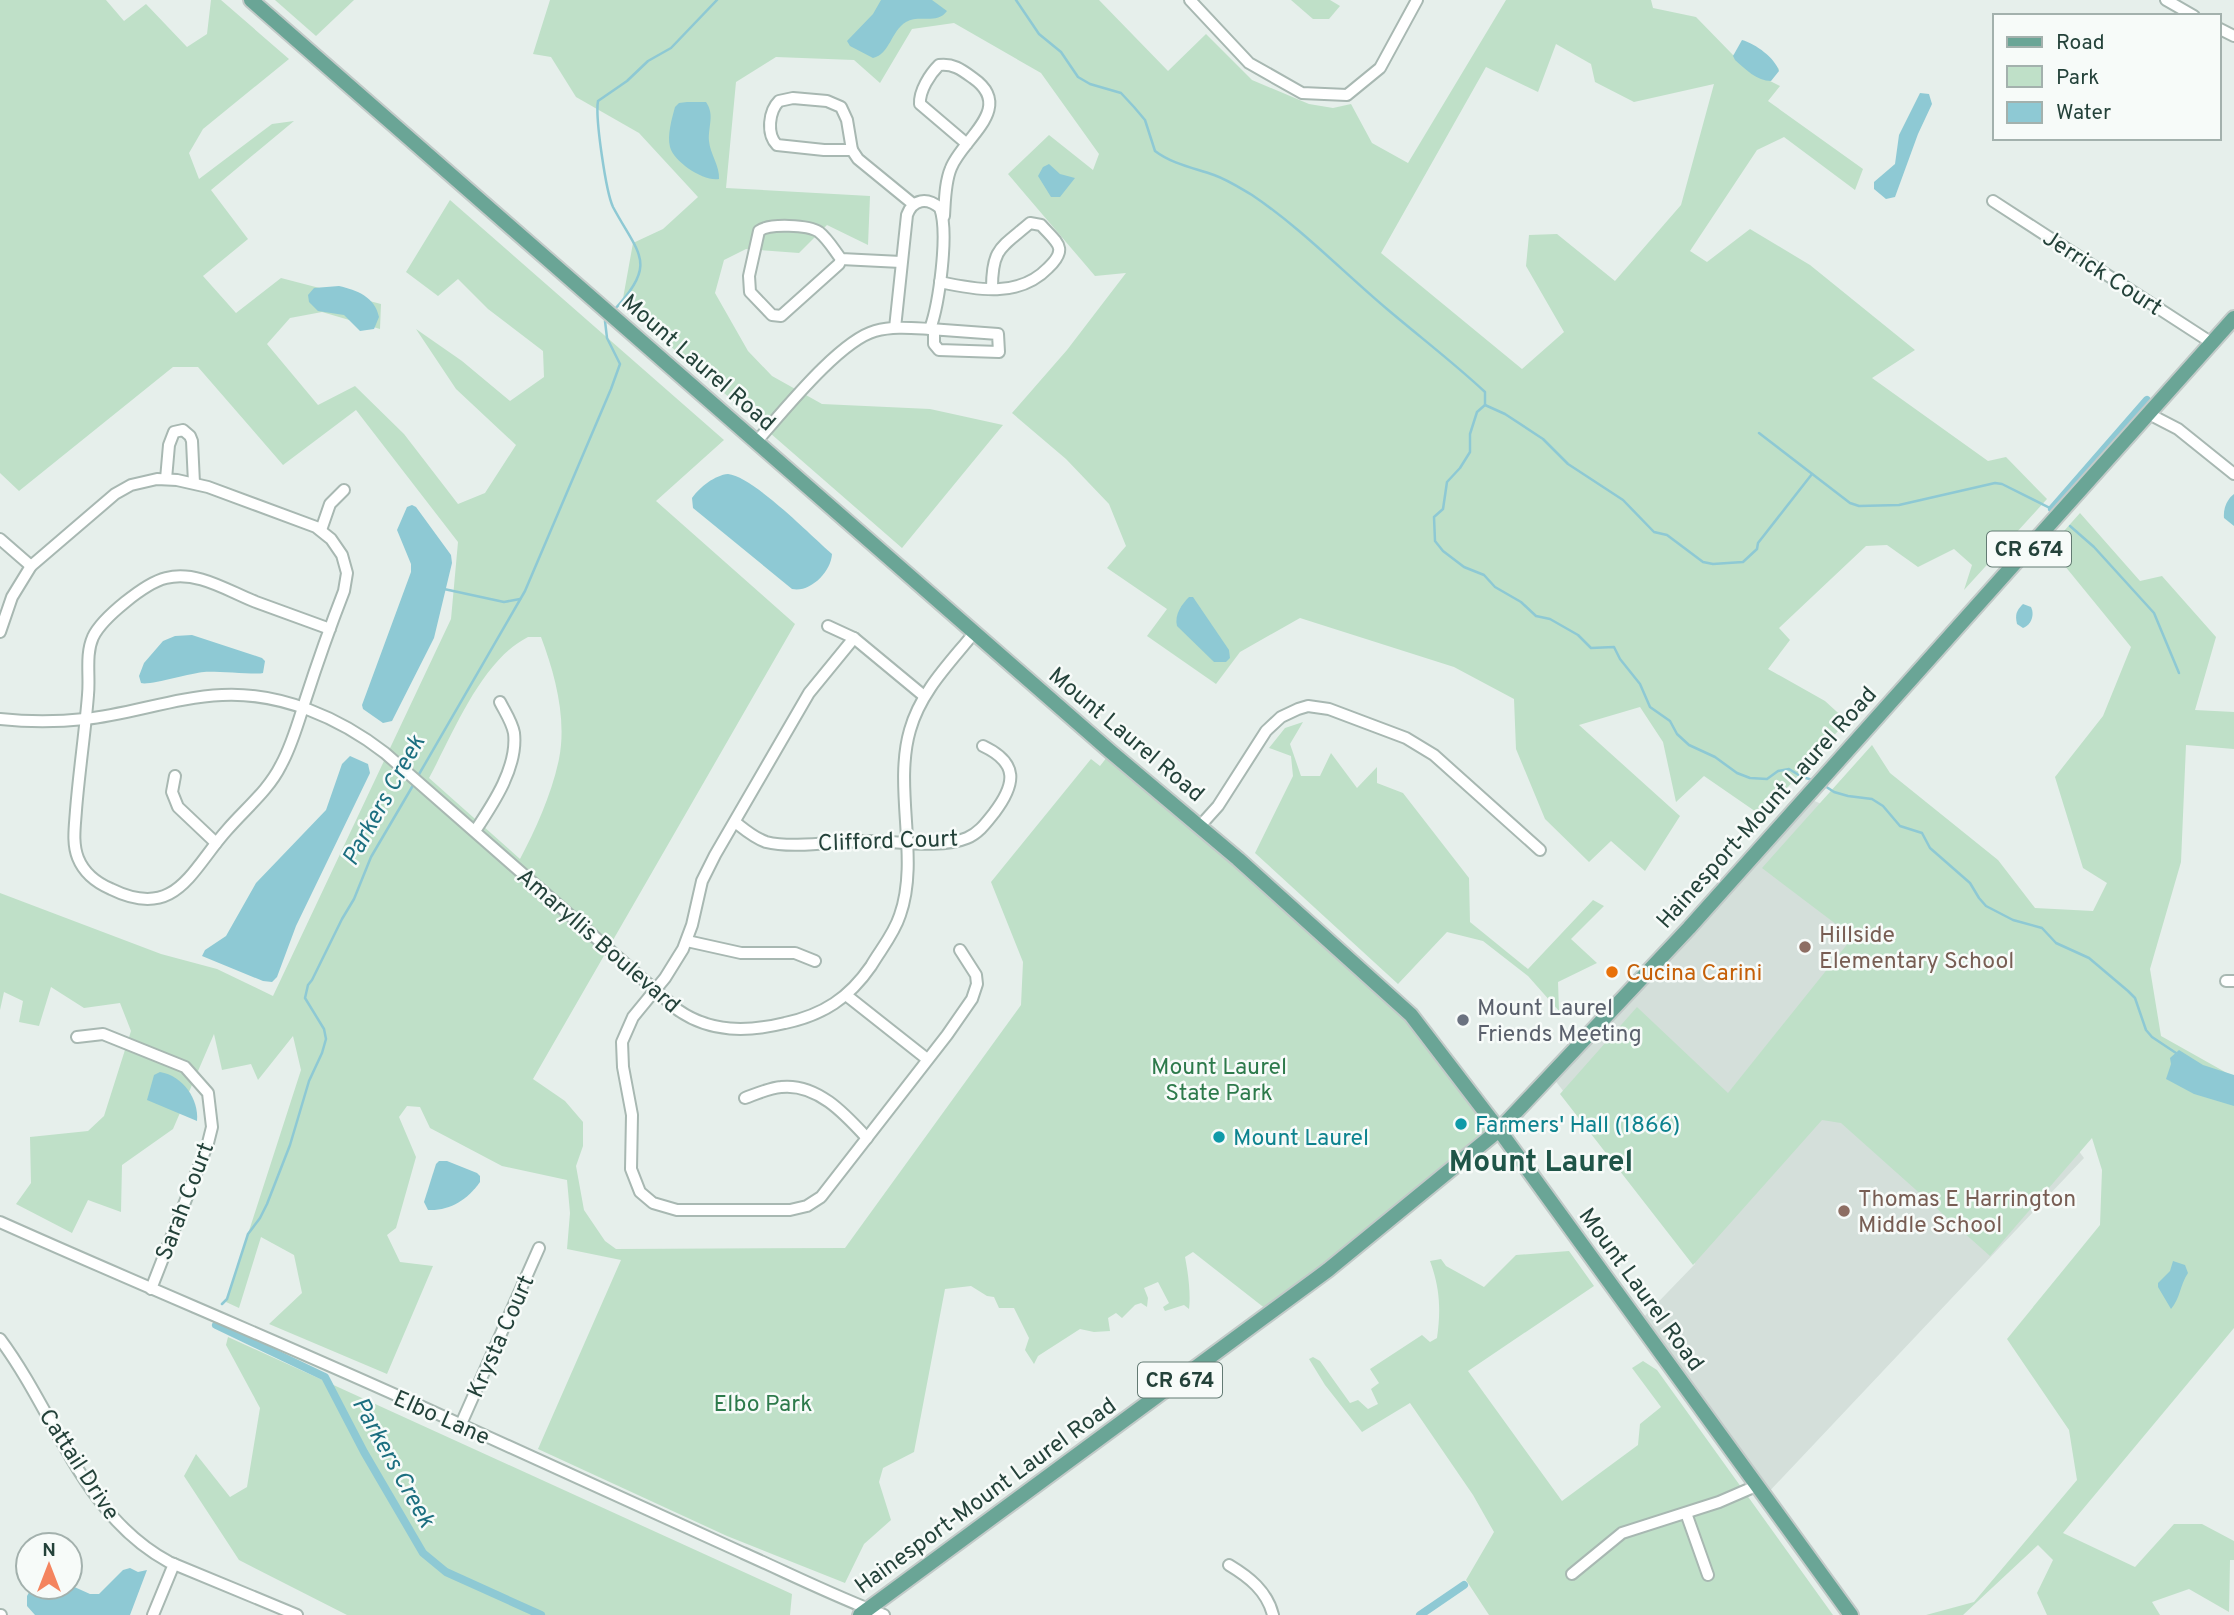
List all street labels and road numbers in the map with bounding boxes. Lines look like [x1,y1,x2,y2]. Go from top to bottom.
street label: Jerrick Court [2036,225,2167,323]
street label: Mount Laurel Road [614,289,780,439]
road number: CR 674 [1987,532,2071,566]
street label: Mount Laurel Road [1042,662,1209,810]
street label: Hainesport-Mount Laurel Road [1651,681,1884,936]
street label: Clifford Court [817,826,959,859]
street label: Amaryllis Boulevard [510,863,685,1021]
street label: Sarah Court [151,1139,222,1265]
street label: Mount Laurel Road [1571,1203,1709,1378]
street label: Krysta Court [462,1271,542,1403]
road number: CR 674 [1138,1362,1222,1398]
street label: Elbo Lane [388,1385,494,1453]
street label: Hainesport-Mount Laurel Road [850,1392,1123,1602]
street label: Cattail Drive [31,1404,125,1527]

